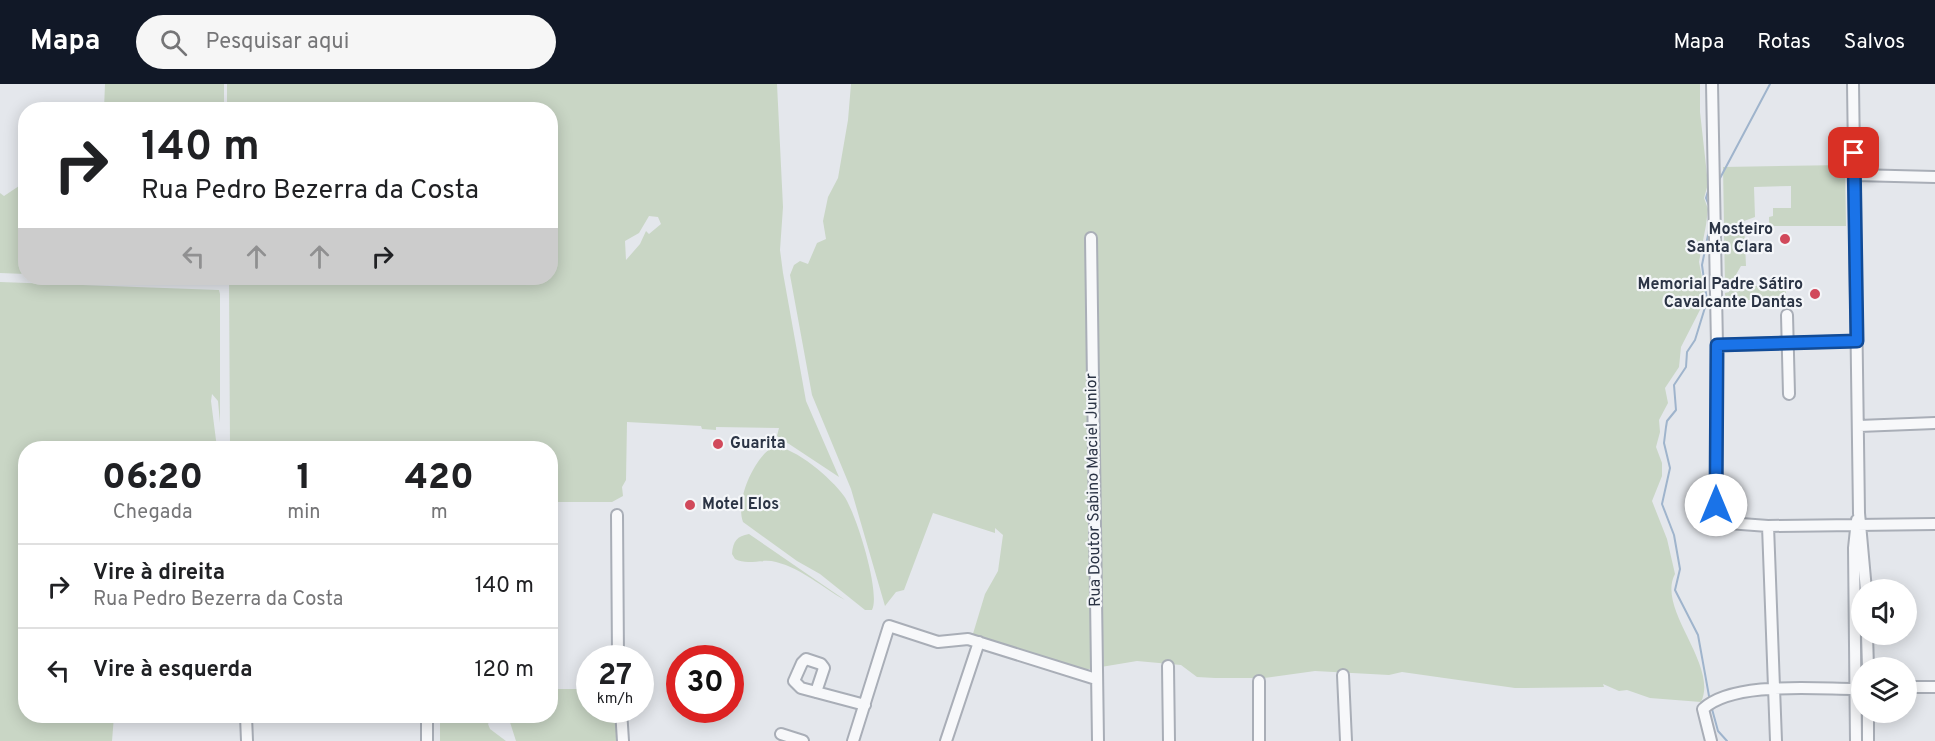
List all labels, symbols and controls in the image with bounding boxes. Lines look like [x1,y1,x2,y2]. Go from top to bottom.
search box [136,15,556,69]
text: Mapa [30,24,100,60]
icon: search [157,26,190,59]
text: Pesquisar aqui [205,29,349,56]
text: Mapa [1674,29,1724,56]
text: Rotas [1757,29,1811,56]
text: Salvos [1844,29,1905,56]
text: 140 m [141,122,260,175]
icon: right [42,126,120,204]
pin [1828,127,1879,178]
icon: arrive [1837,136,1870,169]
text: Rua Pedro Bezerra da Costa [141,174,479,208]
place label: Mosteiro Santa Clara [1687,220,1773,258]
marker: Mosteiro Santa Clara [1778,232,1792,246]
icon: left [177,240,210,273]
icon: ahead [240,240,273,273]
icon: ahead [303,240,336,273]
icon: right [366,240,399,273]
place label: Memorial Padre Sátiro Cavalcante Dantas [1638,275,1803,313]
marker: Memorial Padre Sátiro Cavalcante Dantas [1808,287,1822,301]
street label: Rua Doutor Sabino Maciel Junior [1082,373,1106,607]
place label: Guarita [730,434,786,454]
marker: Guarita [711,437,725,451]
text: 06:20 [102,456,203,502]
text: 1 [297,456,311,502]
text: 420 [405,456,474,502]
position arrow [1684,473,1748,537]
place label: Motel Elos [702,495,779,515]
marker: Motel Elos [683,498,697,512]
text: Chegada [113,500,192,526]
text: min [287,500,321,526]
text: m [431,500,448,526]
text: Vire à direita [93,560,225,587]
icon: right [42,570,75,603]
text: 140 m [475,573,534,600]
map controls [1851,579,1917,723]
button: sound [1851,579,1917,645]
text: Rua Pedro Bezerra da Costa [93,587,343,613]
speed limit sign: 30 [666,645,744,723]
icon: left [42,654,75,687]
text: Vire à esquerda [93,657,252,684]
text: 120 m [474,657,534,684]
button: layers [1851,657,1917,723]
text: 27 [598,658,632,695]
text: km/h [597,690,633,709]

